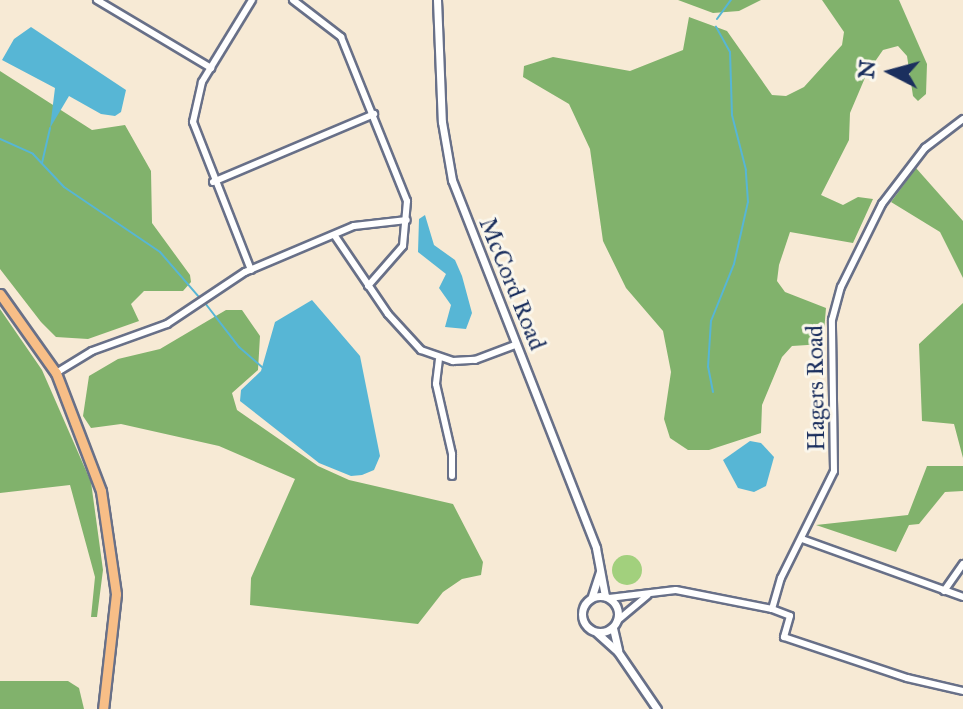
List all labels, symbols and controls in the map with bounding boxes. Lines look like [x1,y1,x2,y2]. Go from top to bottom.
north arrow [851,32,931,112]
text: N [852,59,881,80]
street label: McCord Road [472,213,552,355]
street label: Hagers Road [801,325,831,451]

